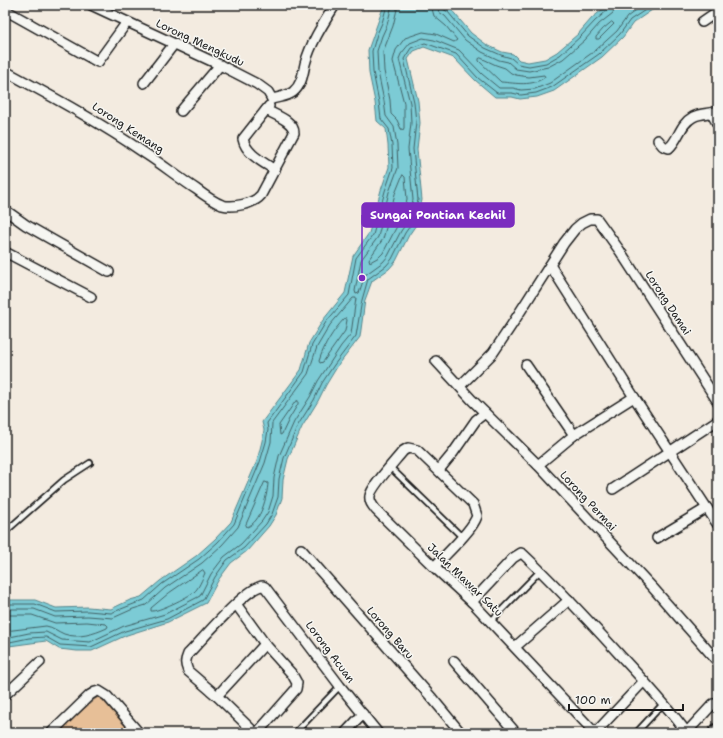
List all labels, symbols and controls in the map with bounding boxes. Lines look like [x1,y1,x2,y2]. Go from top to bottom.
street label: Lorong Mengkudu [153,16,247,70]
street label: Lorong Kemang [89,99,167,157]
callout: Sungai Pontian Kechil [362,203,514,227]
text: Sungai Pontian Kechil [370,207,506,223]
street label: Lorong Damai [642,268,694,338]
street label: Lorong Permai [556,468,620,534]
street label: Jalan Mawar Satu [424,540,506,620]
street label: Lorong Baru [363,604,417,662]
street label: Lorong Acuan [302,618,358,686]
scale bar [569,686,683,712]
text: 100 m [575,692,611,708]

